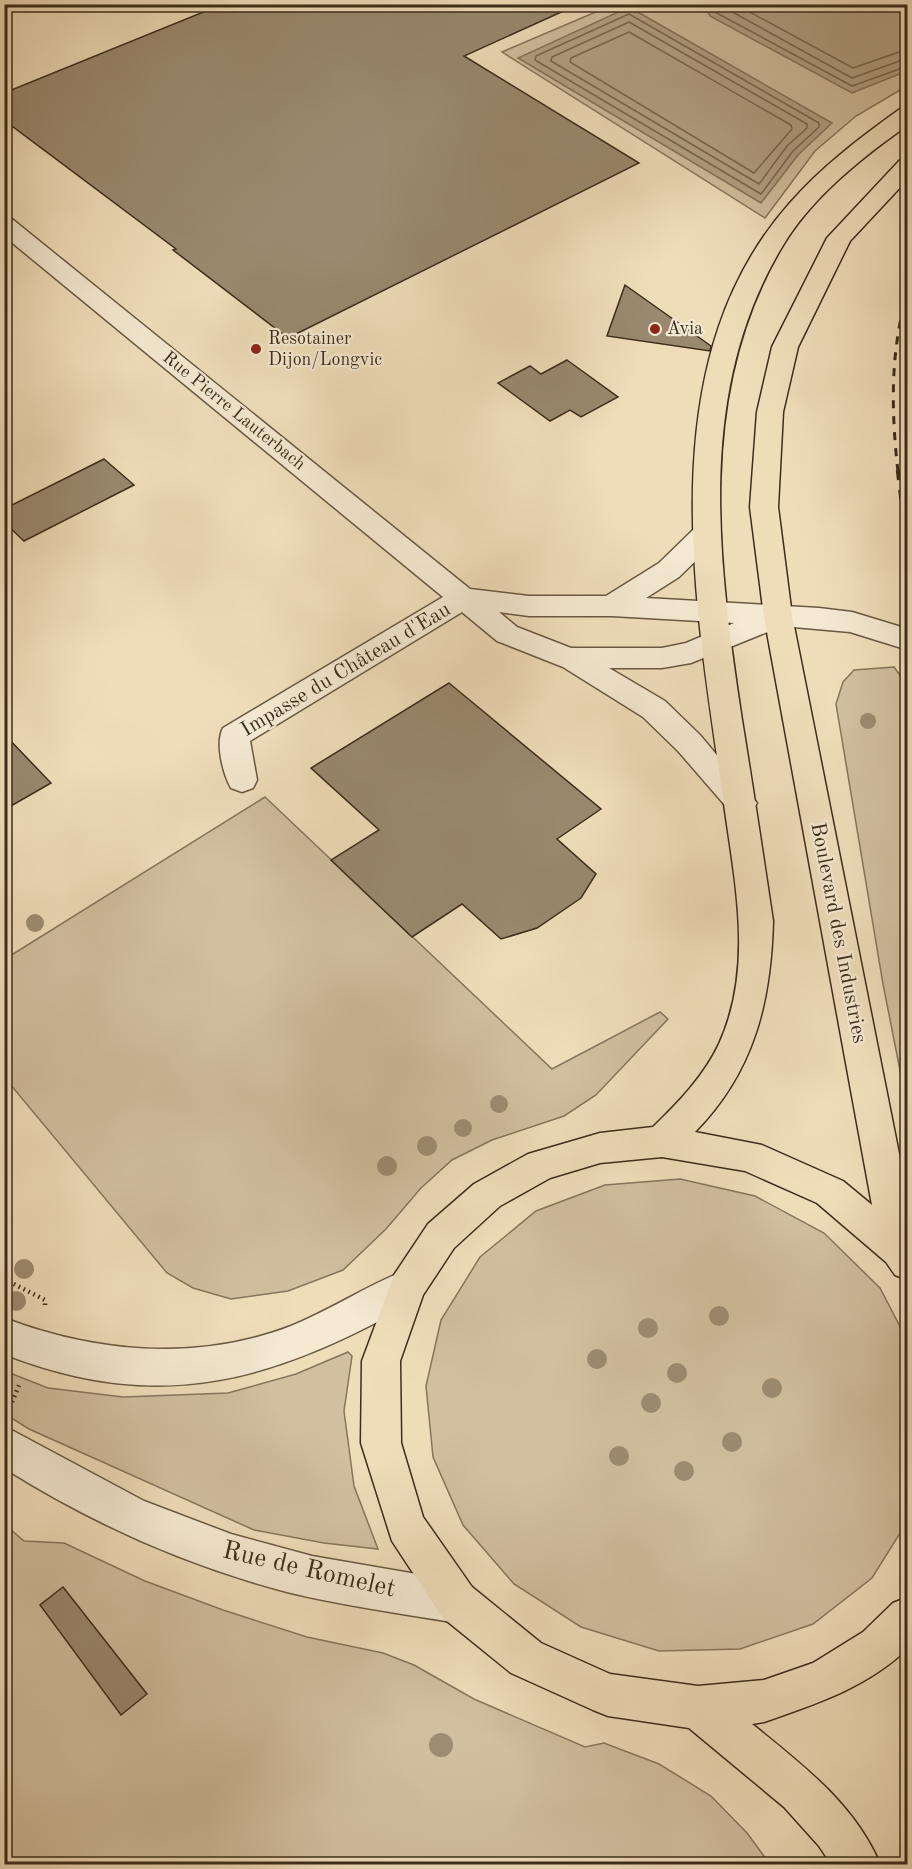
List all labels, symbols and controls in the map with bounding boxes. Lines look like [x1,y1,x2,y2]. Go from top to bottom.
place label: Avia [667,320,703,338]
marker: Avia [648,322,662,336]
place label: Resotainer Dijon/Longvic [268,330,382,369]
marker: Resotainer Dijon/Longvic [249,342,263,356]
street label: Rue Pierre Lauterbach [159,348,309,474]
street label: Impasse du Château d'Eau [238,599,454,741]
street label: Boulevard des Industries [806,821,870,1045]
street label: Rue de Romelet [220,1537,398,1603]

